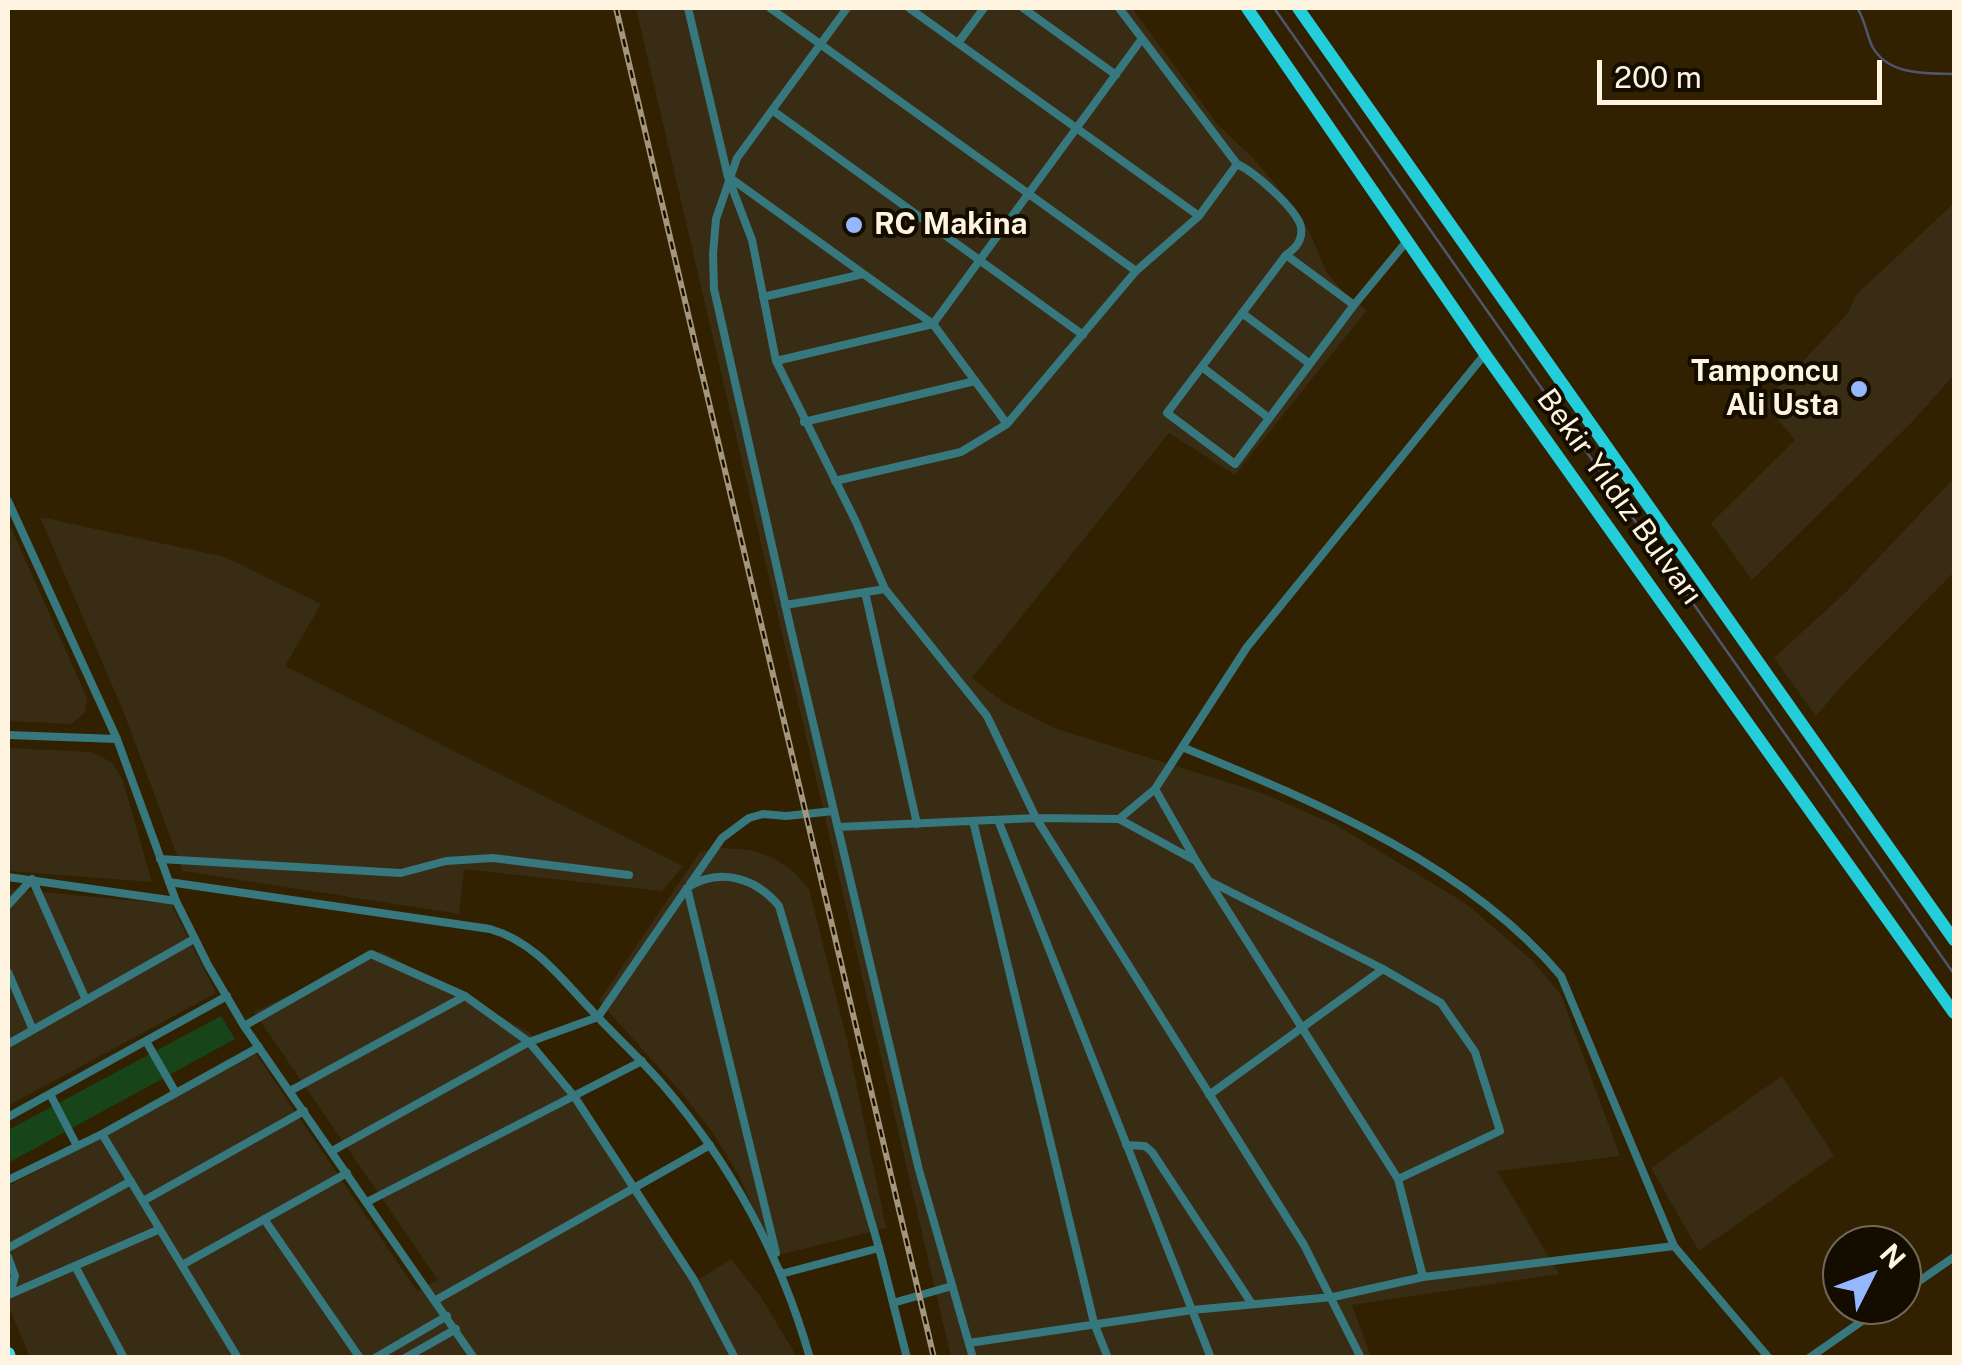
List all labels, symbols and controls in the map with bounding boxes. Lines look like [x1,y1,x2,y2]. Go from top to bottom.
scale bar [1602,40,1887,102]
text: 200 m [1614,59,1702,95]
place label: RC Makina [874,207,1027,243]
marker: RC Makina [843,214,865,236]
place label: Tamponcu Ali Usta [1691,354,1839,424]
marker: Tamponcu Ali Usta [1848,378,1870,400]
street label: Bekir Yıldız Bulvarı [1529,382,1709,612]
north arrow [1822,1225,1922,1325]
text: N [1874,1237,1913,1275]

